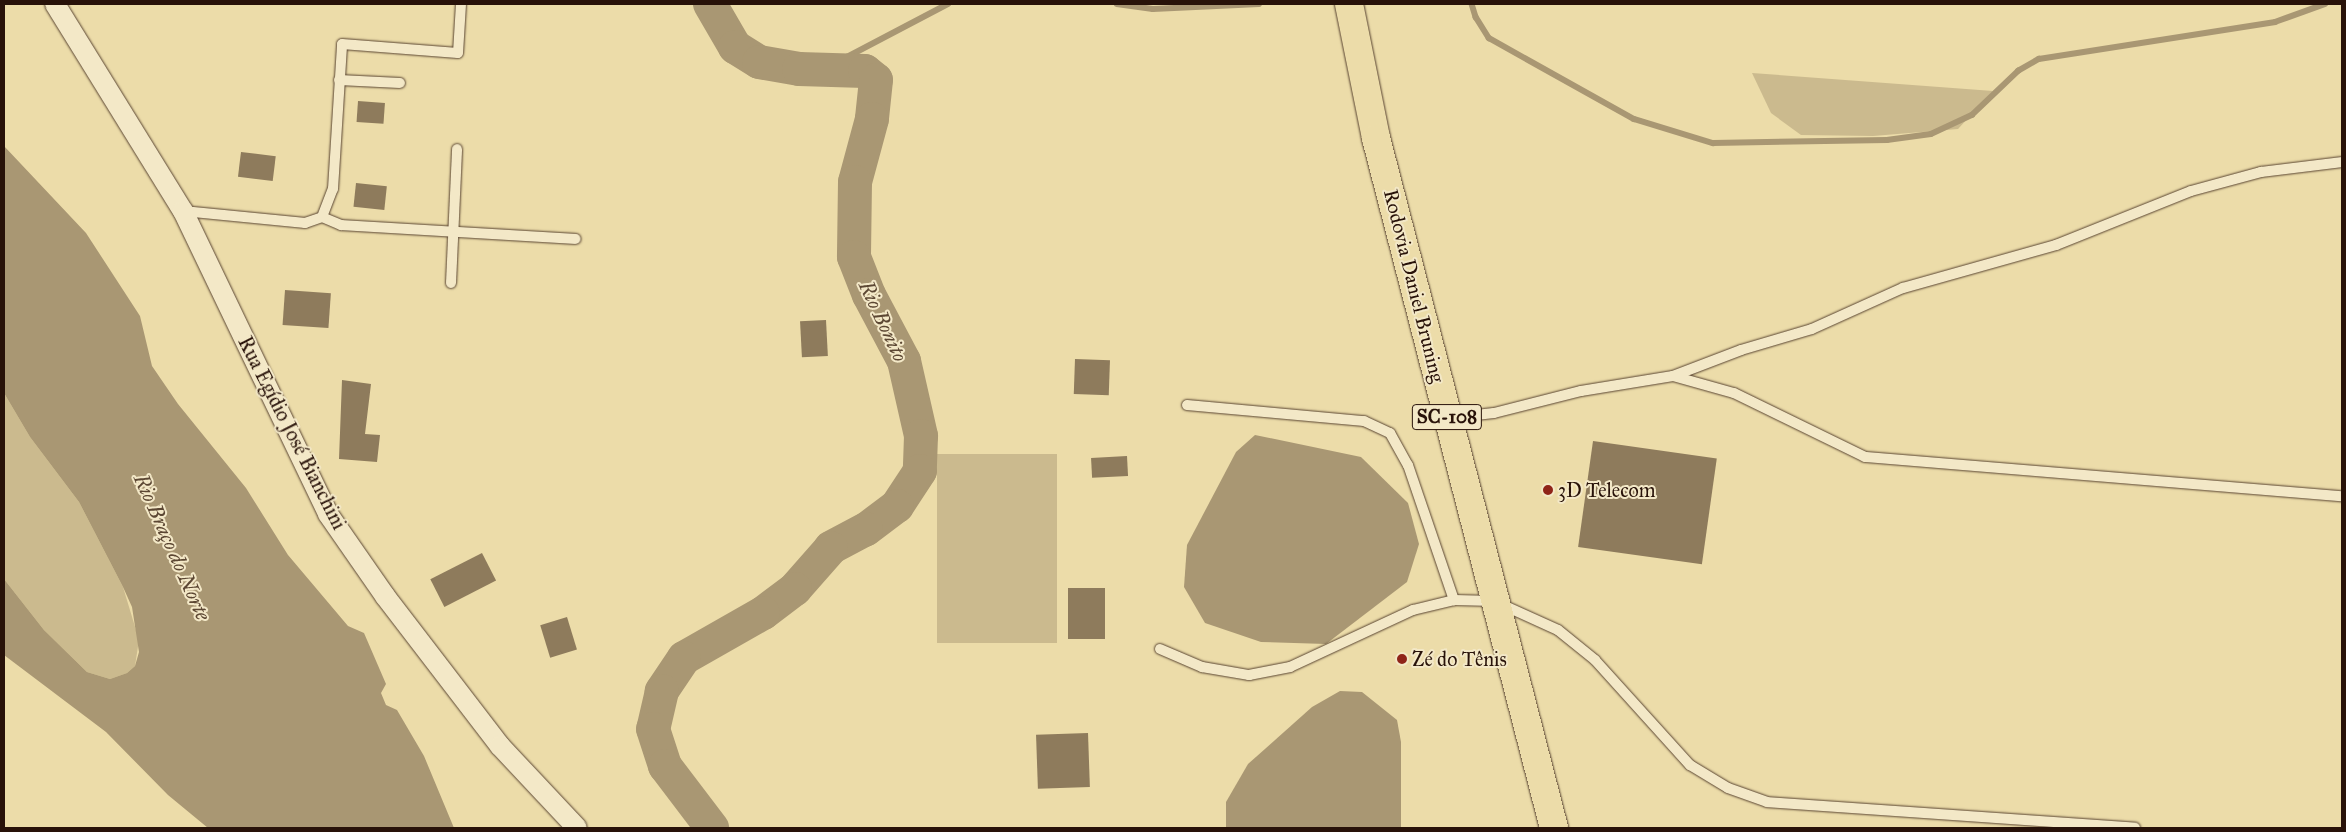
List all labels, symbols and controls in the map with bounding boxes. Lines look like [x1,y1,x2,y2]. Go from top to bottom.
street label: Rodovia Daniel Bruning [1378,187,1450,385]
water label: Rio Bonito [853,276,913,366]
street label: Rua Egídio José Bianchini [233,332,351,534]
road number: SC-108 [1411,401,1483,434]
water label: Rio Braço do Norte [128,470,216,624]
place label: 3D Telecom [1558,478,1656,502]
marker: 3D Telecom [1542,484,1554,496]
place label: Zé do Tênis [1412,647,1507,671]
marker: Zé do Tênis [1396,653,1408,665]

